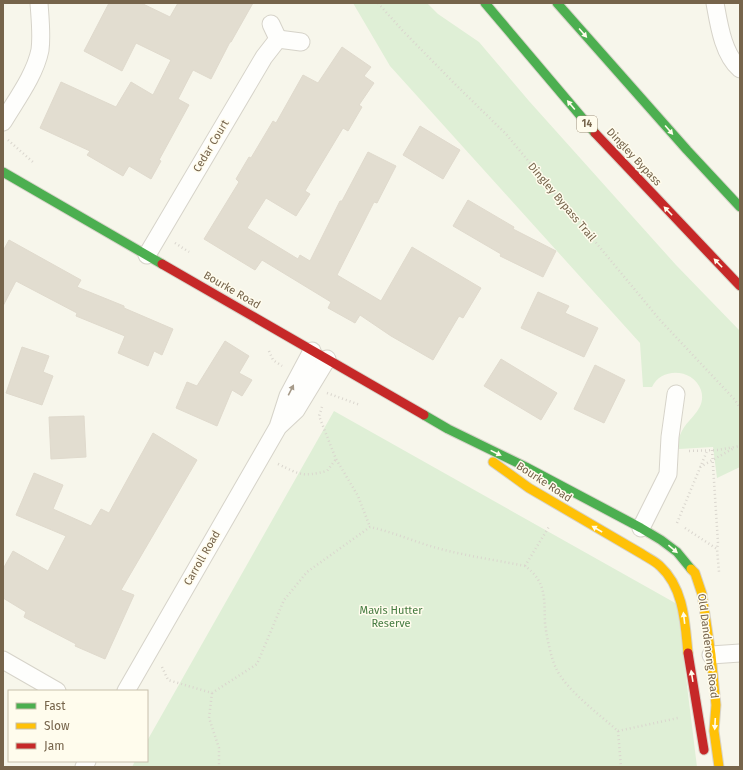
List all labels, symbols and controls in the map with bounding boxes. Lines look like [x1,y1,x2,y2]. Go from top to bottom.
one-way arrow [578,27,587,38]
one-way arrow [567,100,576,111]
road number: 14 [577,116,597,132]
street label: Cedar Court [190,117,232,174]
street label: Dingley Bypass [604,125,664,189]
one-way arrow [665,125,674,135]
street label: Dingley Bypass Trail [525,160,599,244]
one-way arrow [663,206,673,216]
one-way arrow [713,258,722,268]
street label: Bourke Road [201,268,263,312]
one-way arrow [288,384,294,396]
one-way arrow [490,449,501,456]
street label: Bourke Road [514,459,574,505]
one-way arrow [591,525,603,532]
street label: Carroll Road [181,528,223,588]
one-way arrow [668,545,679,554]
street label: Old Dandenong Road [695,593,721,699]
park label: Mavis Hutter Reserve [360,604,423,630]
one-way arrow [681,612,687,624]
one-way arrow [689,670,695,682]
legend [8,690,148,762]
text: Fast [44,699,66,713]
one-way arrow [711,718,718,731]
text: Slow [44,719,70,733]
text: Jam [44,739,64,753]

